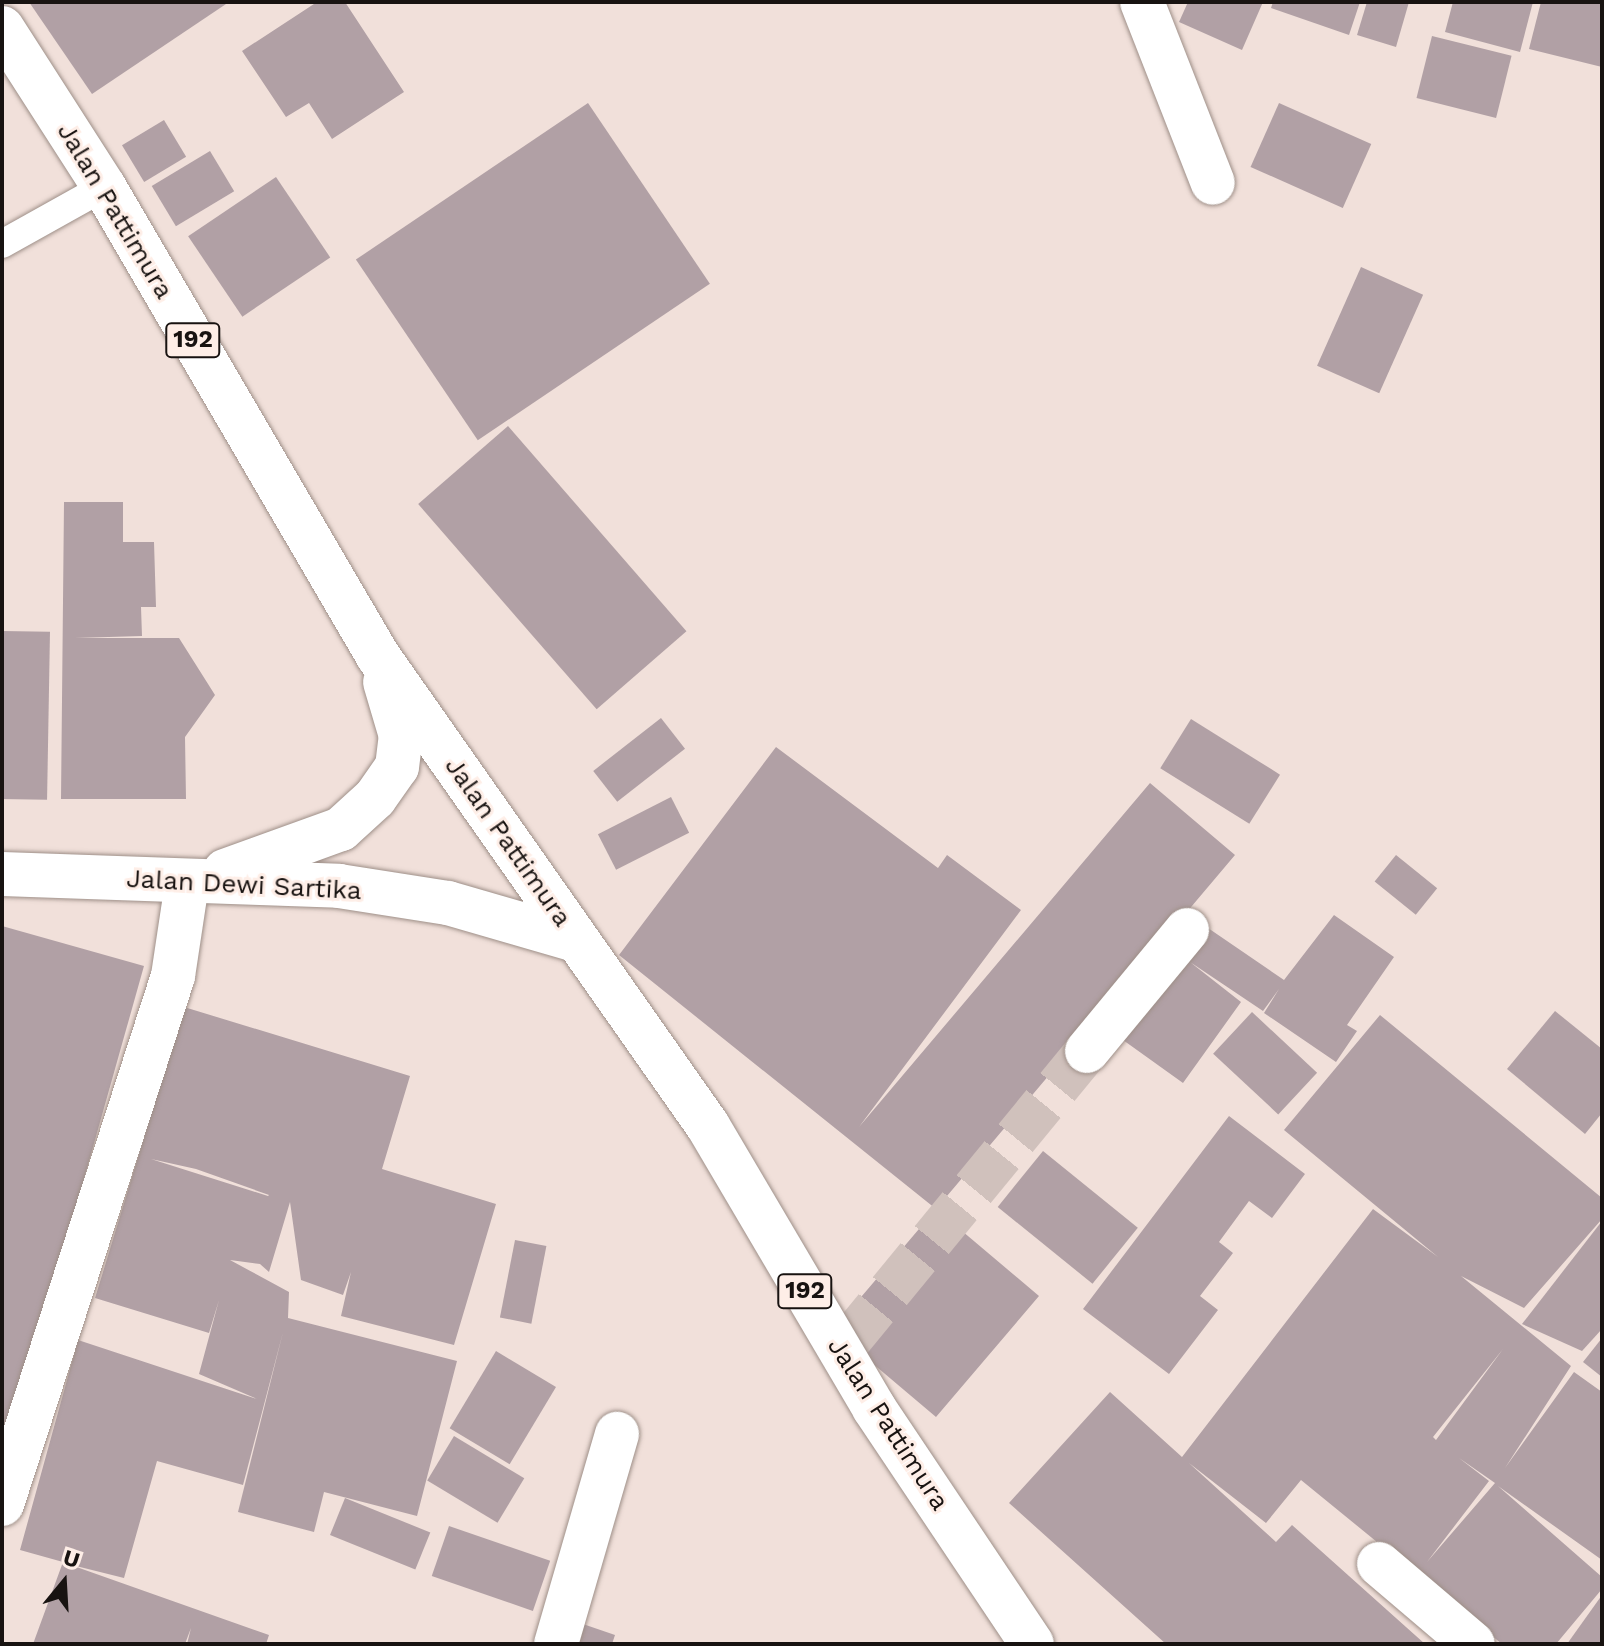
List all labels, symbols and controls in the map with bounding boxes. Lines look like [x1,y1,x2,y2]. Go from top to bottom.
street label: Jalan Pattimura [50,117,180,305]
road number: 192 [165,320,221,360]
street label: Jalan Pattimura [438,751,578,933]
street label: Jalan Dewi Sartika [126,863,362,907]
road number: 192 [777,1271,833,1311]
street label: Jalan Pattimura [821,1332,955,1516]
north arrow [24,1542,104,1622]
text: U [60,1544,83,1573]

